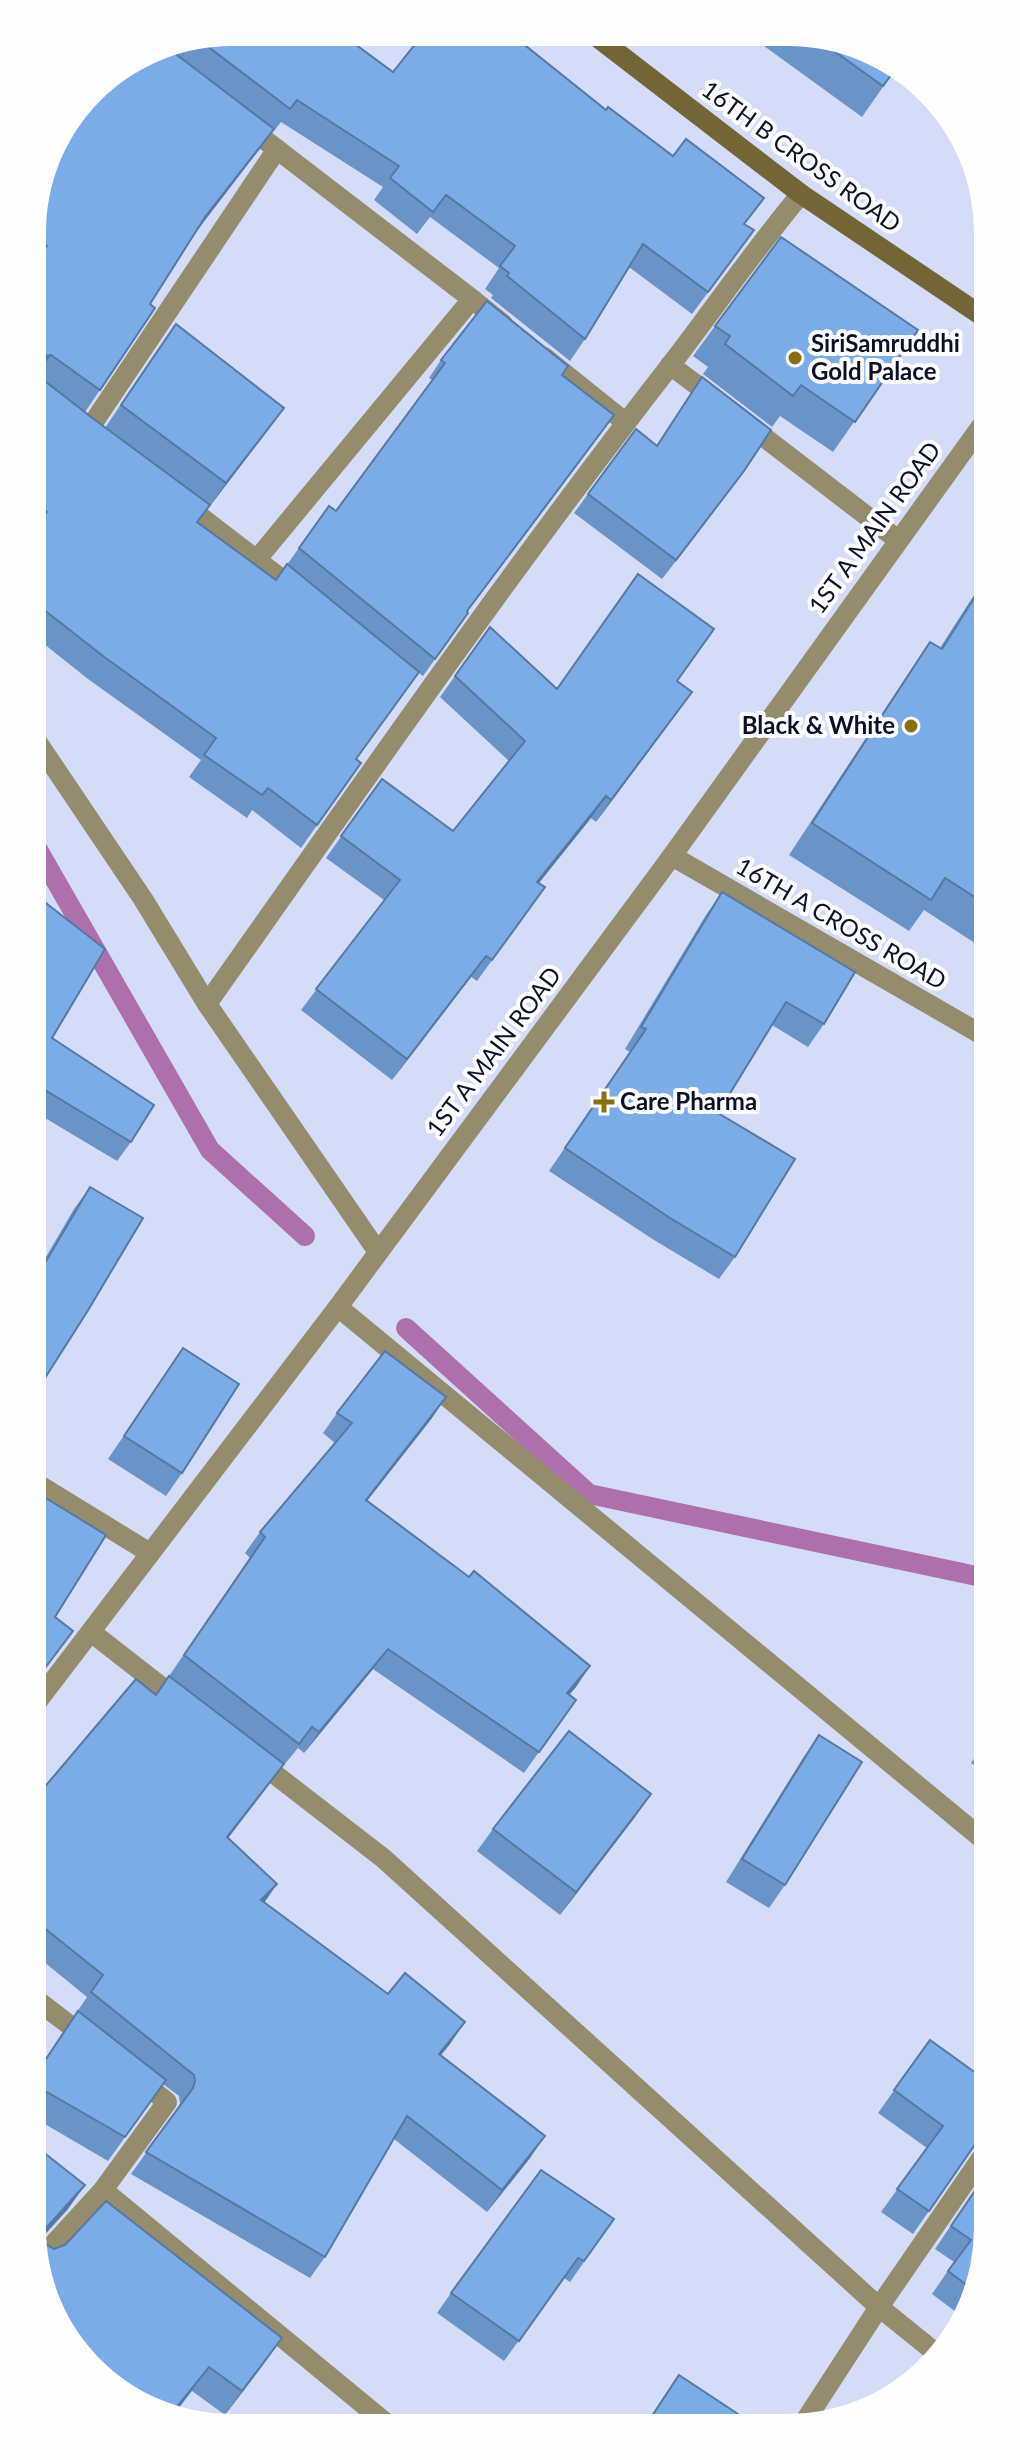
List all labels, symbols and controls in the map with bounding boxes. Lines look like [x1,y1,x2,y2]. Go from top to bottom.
street label: 16TH B CROSS ROAD [697,74,907,238]
place label: SiriSamruddhi Gold Palace [811,328,960,385]
marker: SiriSamruddhi Gold Palace [786,349,804,367]
street label: 1ST A MAIN ROAD [802,436,946,619]
place label: Black & White [742,710,895,739]
marker: Black & White [902,717,920,735]
street label: 16TH A CROSS ROAD [732,851,952,995]
street label: 1ST A MAIN ROAD [419,960,566,1142]
place label: Care Pharma [620,1086,757,1115]
marker: Care Pharma [595,1093,613,1111]

